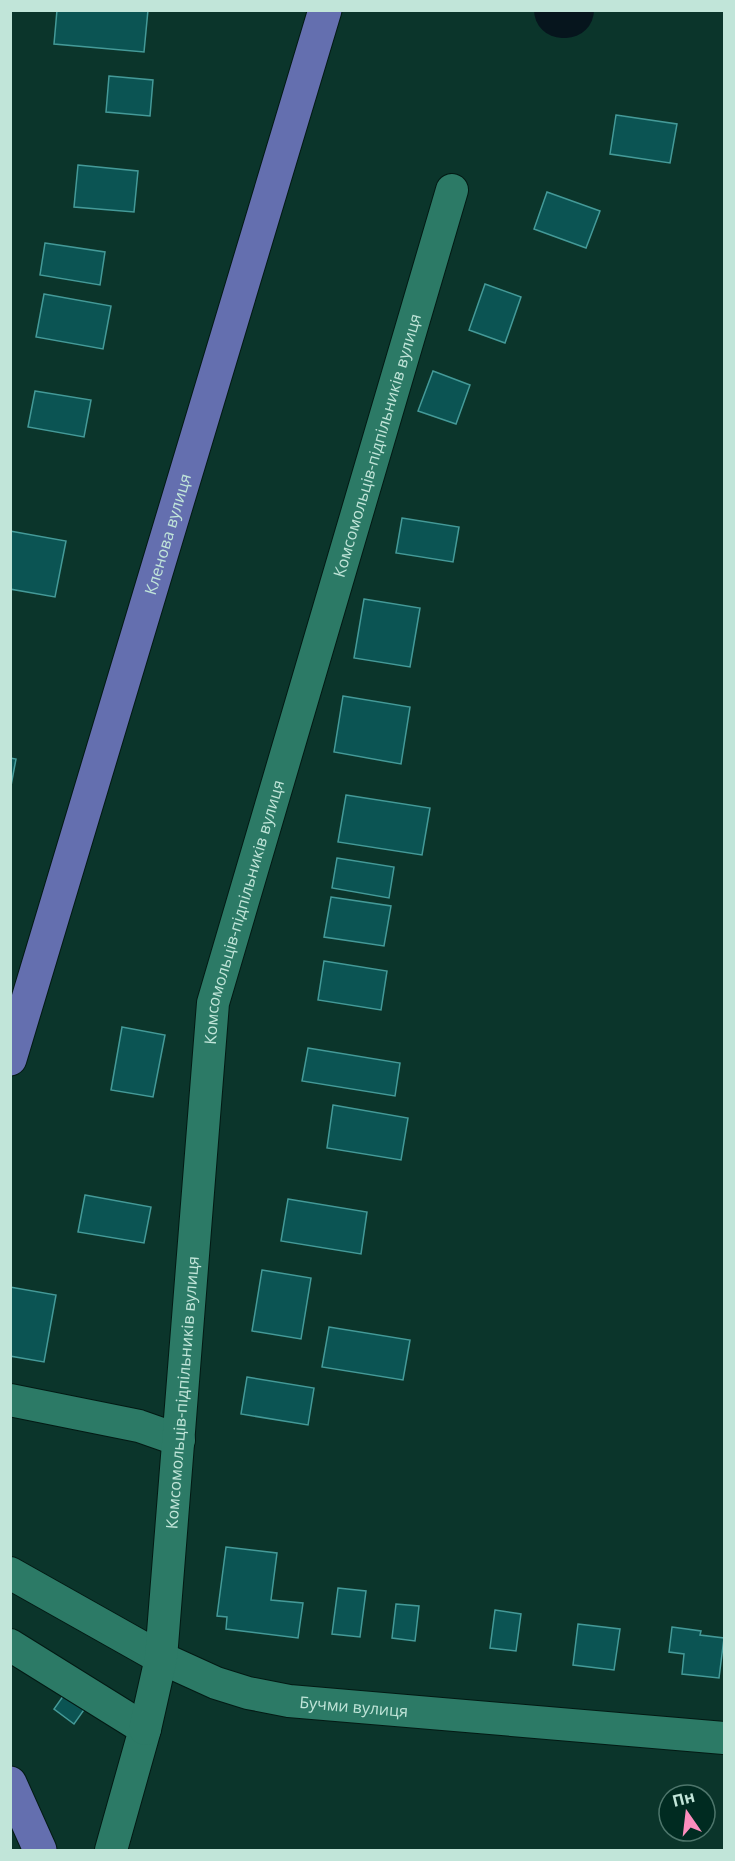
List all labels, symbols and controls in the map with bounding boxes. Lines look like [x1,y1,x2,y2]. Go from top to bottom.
street label: Комсомольців-підпільників вулиця [328,311,426,580]
street label: Кленова вулиця [139,471,196,597]
street label: Комсомольців-підпільників вулиця [199,777,289,1046]
street label: Комсомольців-підпільників вулиця [160,1255,204,1530]
street label: Бучми вулиця [299,1691,409,1722]
north arrow [657,1783,717,1843]
text: Пн [670,1785,697,1812]

